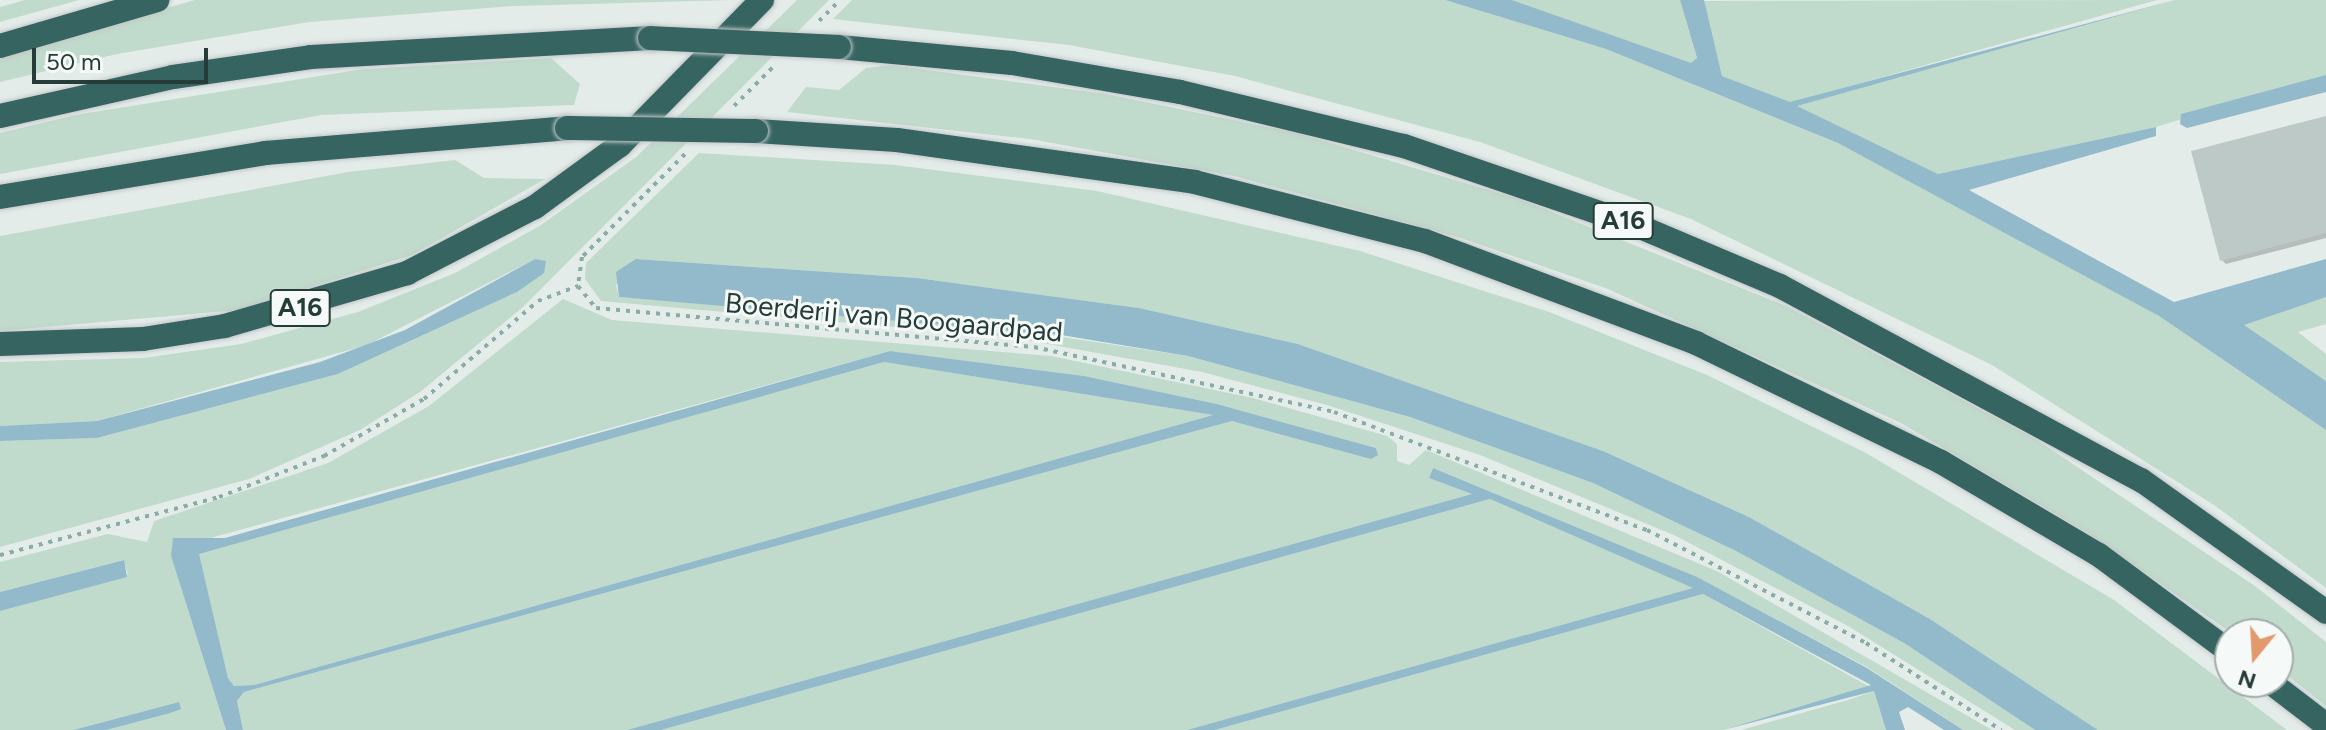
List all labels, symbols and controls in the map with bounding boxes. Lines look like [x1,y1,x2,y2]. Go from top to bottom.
scale bar [36,32,212,82]
text: 50 m [46,47,102,76]
road number: A16 [1591,199,1655,243]
street label: Boerderij van Boogaardpad [724,285,1064,349]
road number: A16 [268,286,332,330]
north arrow [2214,618,2294,698]
text: N [2235,664,2259,695]

